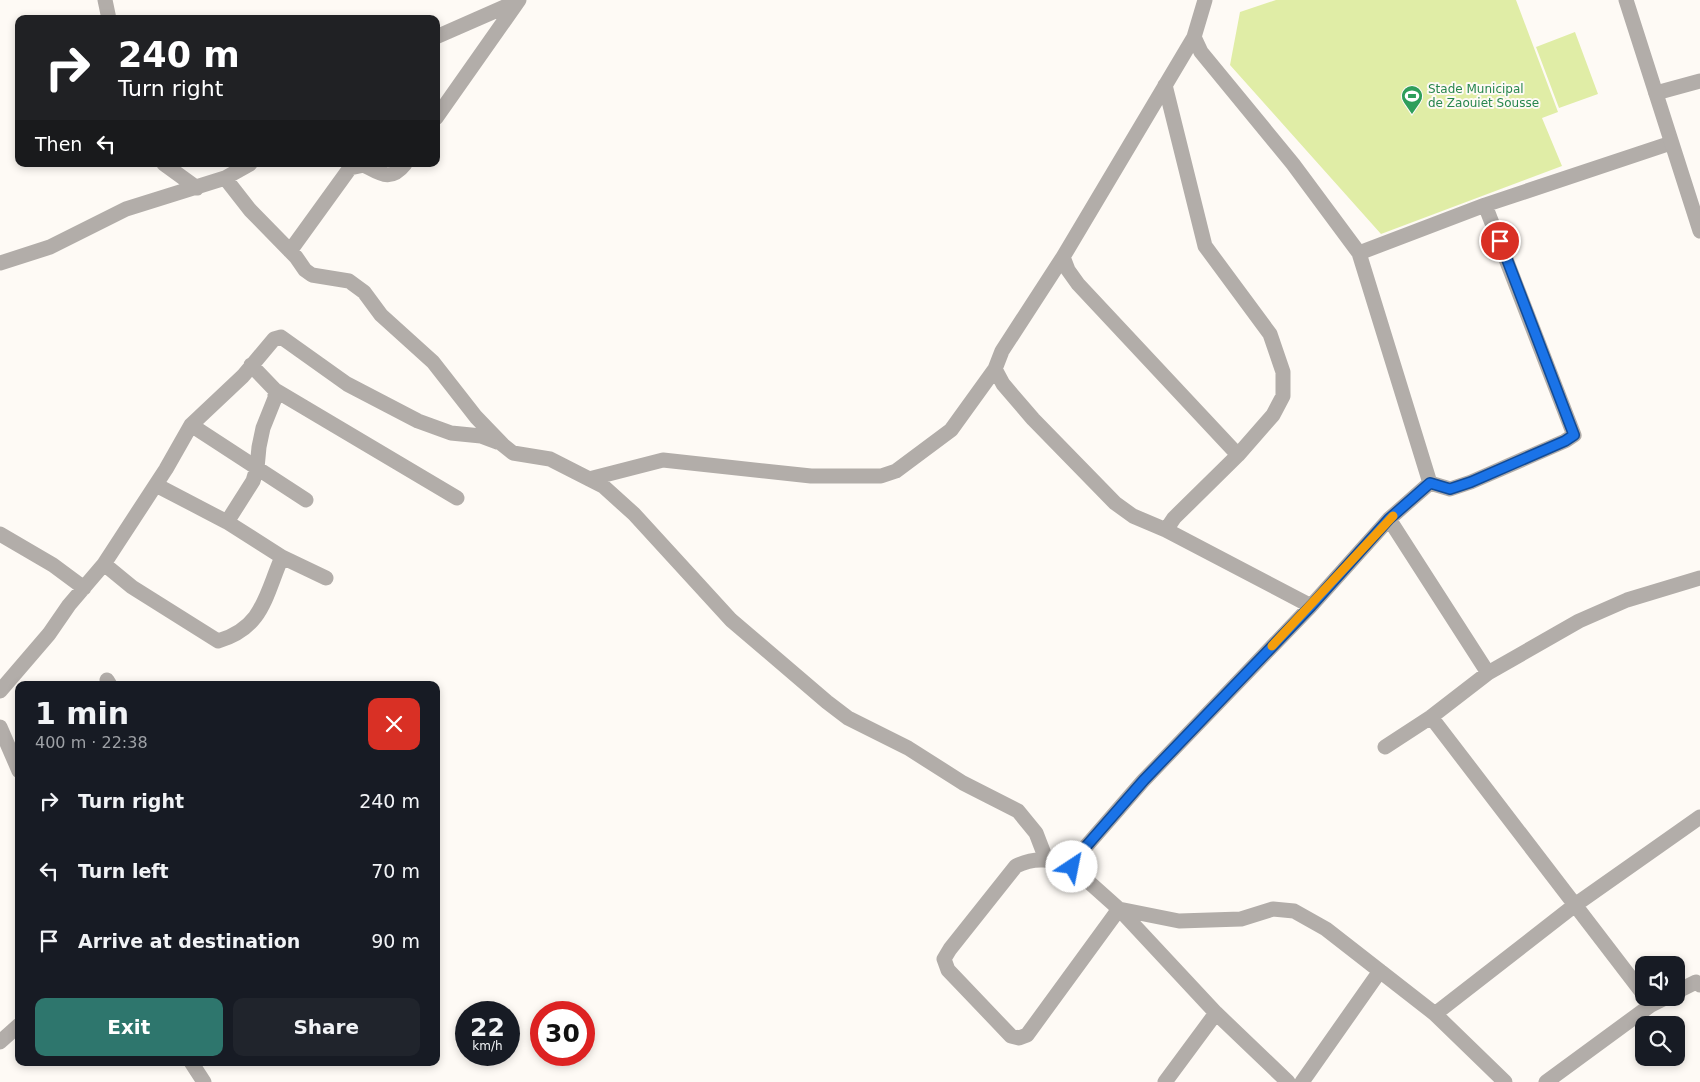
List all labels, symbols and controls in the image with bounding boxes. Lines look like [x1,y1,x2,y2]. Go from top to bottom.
icon: right [35,35,100,100]
text: 240 m [118,35,240,75]
text: Turn right [118,76,223,101]
place label: Stade Municipal de Zaouiet Sousse [1428,82,1539,110]
sports icon: Stade Municipal de Zaouiet Sousse [1400,84,1424,115]
icon: left [92,130,120,158]
text: Then [35,133,82,155]
pin [1479,220,1521,262]
icon: arrive [1486,227,1514,255]
text: 1 min [35,696,129,731]
button: close [368,698,420,750]
text: 400 m · 22:38 [35,733,148,752]
icon: right [35,787,63,815]
text: Turn right [78,790,184,812]
text: 240 m [359,790,420,812]
position arrow [1045,840,1097,892]
icon: left [35,857,63,885]
text: Turn left [78,860,169,882]
text: 70 m [371,860,420,882]
icon: arrive [35,927,63,955]
text: Arrive at destination [78,930,300,952]
text: 90 m [371,930,420,952]
map controls [1635,956,1685,1066]
button: sound [1635,956,1685,1006]
button: Exit [35,998,223,1056]
button: Share [233,998,420,1056]
speed limit sign: 30 [530,1001,595,1066]
text: 22 [470,1013,505,1042]
button: search [1635,1016,1685,1066]
text: km/h [472,1039,503,1053]

